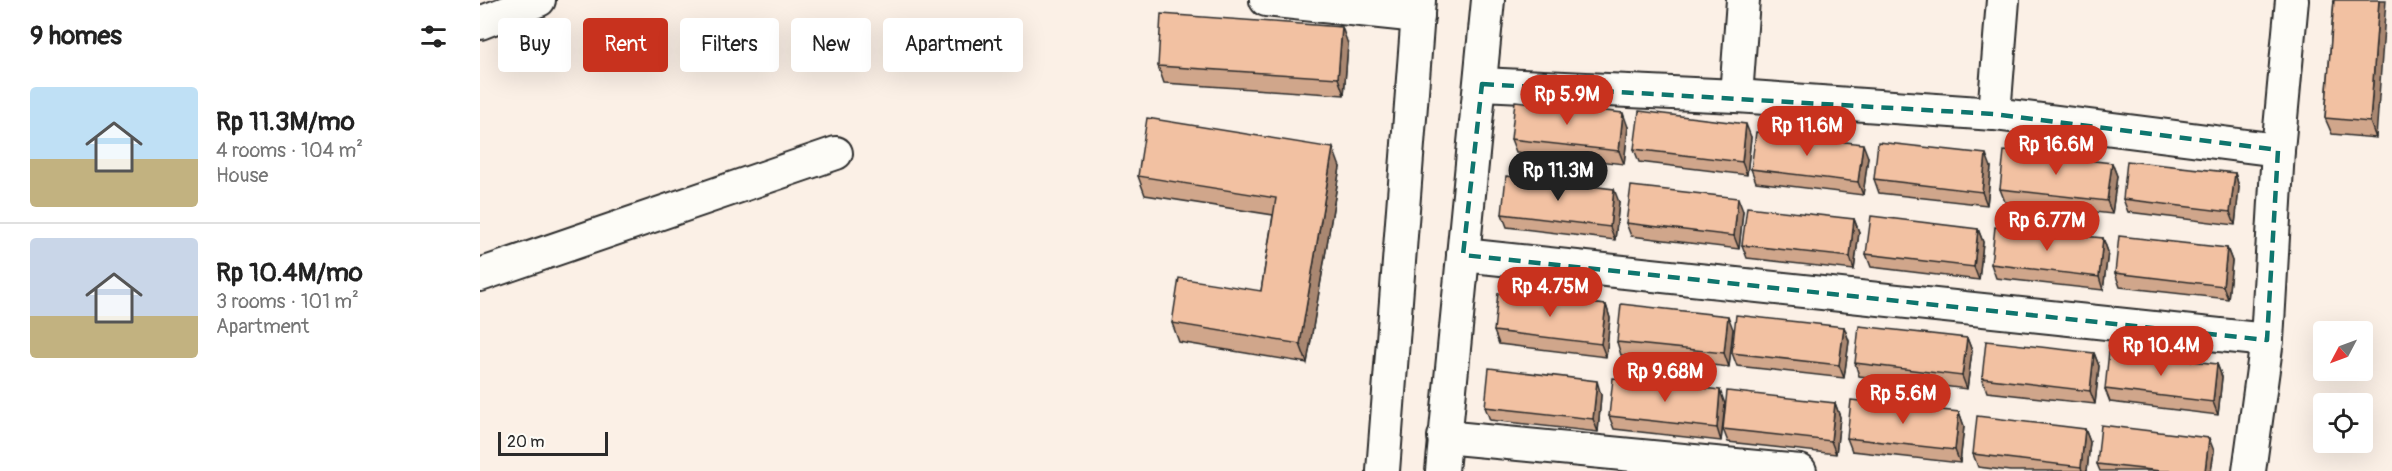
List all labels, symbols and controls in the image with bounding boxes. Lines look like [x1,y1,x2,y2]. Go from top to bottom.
chip: Buy [498,18,571,72]
chip: Rent [583,18,668,72]
chip: Filters [680,18,779,72]
chip: New [791,18,871,72]
chip: Apartment [883,18,1023,72]
text: 9 homes [30,20,122,52]
icon: filters [417,20,450,53]
pin: Rp 5.9M [1512,75,1622,126]
text: Rp 5.9M [1534,82,1600,107]
text: Rp 11.3M/mo [216,106,355,138]
pin: Rp 11.6M [1745,106,1869,157]
icon: home [78,111,150,183]
text: Rp 11.6M [1771,113,1843,138]
pin: Rp 16.6M [1994,125,2118,176]
text: Rp 16.6M [2018,132,2094,157]
text: 4 rooms · 104 m² [216,138,363,163]
pin: Rp 11.3M [1496,151,1620,202]
text: Rp 11.3M [1523,158,1593,183]
text: House [216,163,268,188]
pin: Rp 6.77M [1985,201,2109,252]
text: Rp 6.77M [2009,208,2085,233]
text: Rp 10.4M/mo [216,257,363,289]
icon: home [78,262,150,334]
pin: Rp 4.75M [1488,267,1612,318]
text: Rp 4.75M [1511,274,1589,299]
text: 3 rooms · 101 m² [216,289,359,314]
text: Apartment [216,314,309,339]
north arrow [2313,321,2373,381]
map controls [2313,321,2373,453]
pin: Rp 10.4M [2099,326,2223,377]
text: Rp 10.4M [2122,333,2200,358]
pin: Rp 9.68M [1603,352,1727,403]
text: Rp 9.68M [1627,359,1703,384]
pin: Rp 5.6M [1848,374,1958,425]
text: Rp 5.6M [1870,381,1936,406]
button: locate [2313,393,2373,453]
scale bar [498,429,608,456]
text: 20 m [507,432,545,452]

